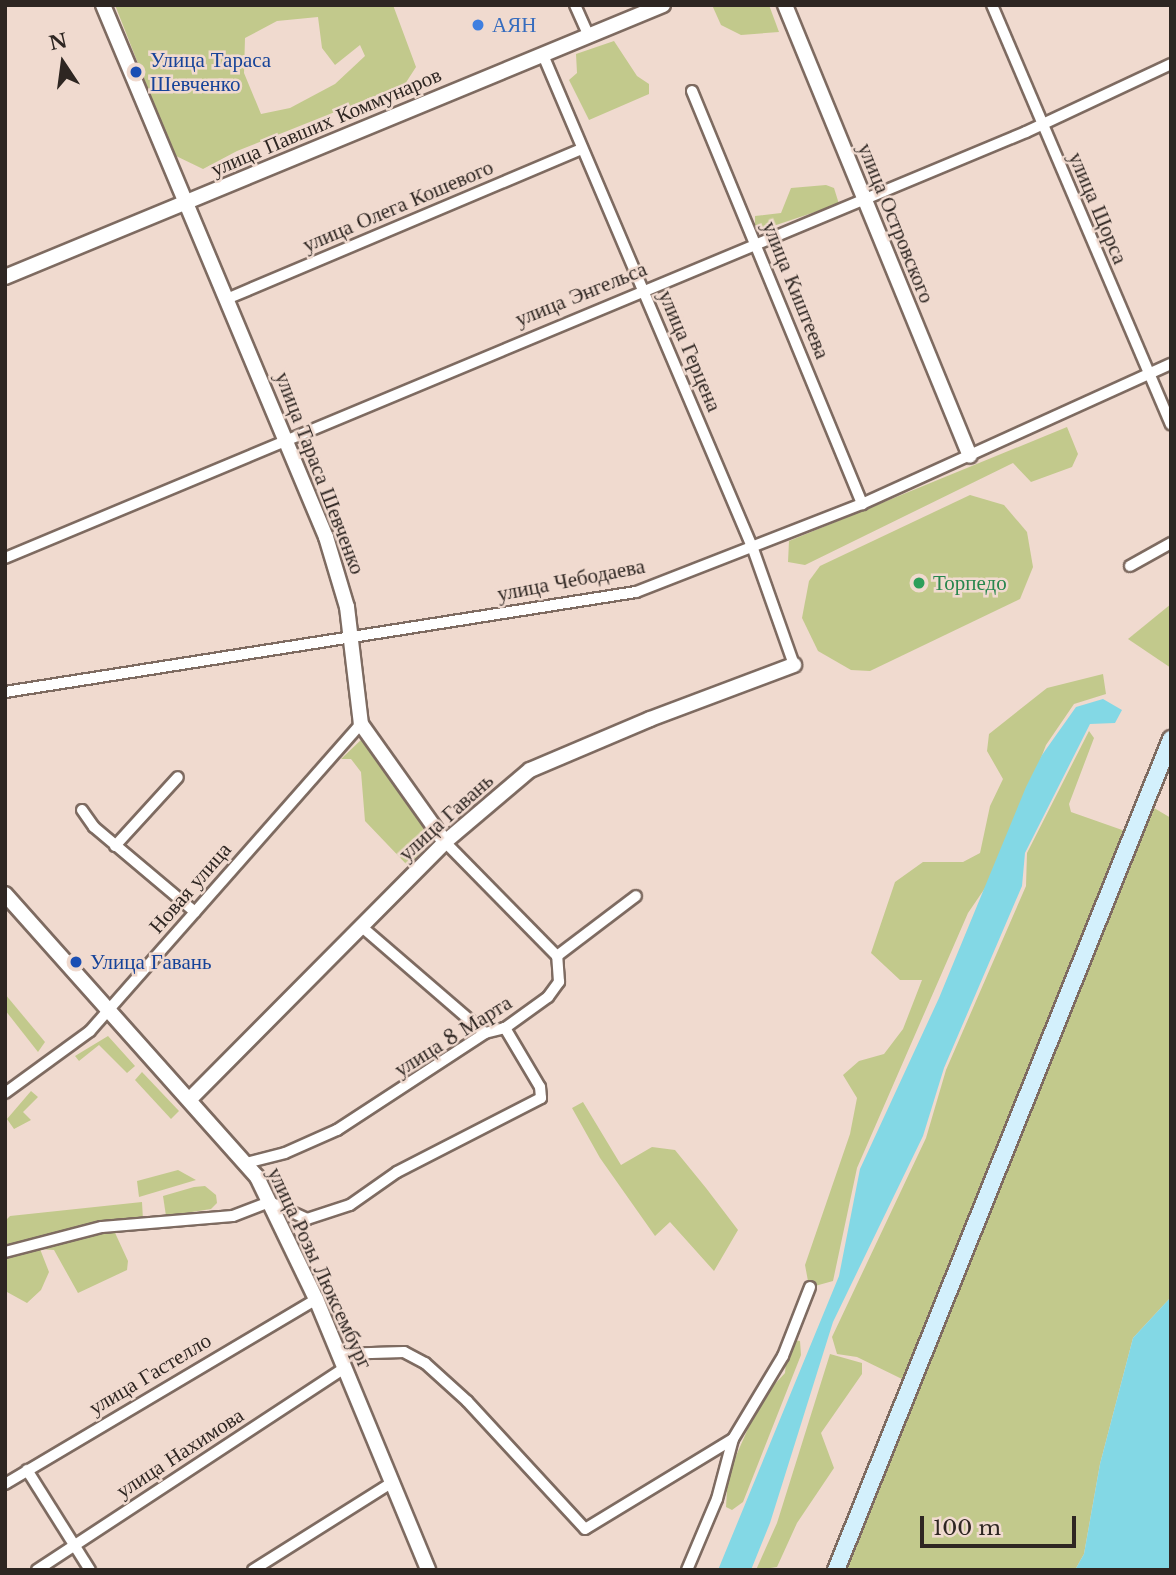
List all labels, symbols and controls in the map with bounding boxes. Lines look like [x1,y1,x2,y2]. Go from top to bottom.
place label: АЯН [492,12,536,38]
marker: АЯН [470,17,486,33]
north arrow [28,28,98,98]
text: N [47,29,69,55]
place label: Улица Тараса Шевченко [150,47,271,97]
street label: улица Павших Коммунаров [207,62,445,182]
marker: Улица Тараса Шевченко [128,64,144,80]
street label: улица Островского [852,139,940,307]
street label: улица Щорса [1063,148,1133,268]
street label: улица Олега Кошевого [299,154,497,258]
street label: улица Киштеева [757,218,835,362]
street label: улица Энгельса [512,256,650,332]
street label: улица Герцена [653,287,727,415]
street label: улица Тараса Шевченко [270,368,370,578]
street label: улица Чебодаева [495,553,647,607]
place label: Торпедо [933,570,1007,596]
marker: Торпедо [911,575,927,591]
street label: улица Гавань [394,768,498,866]
street label: Новая улица [144,837,236,939]
place label: Улица Гавань [90,949,212,975]
marker: Улица Гавань [68,954,84,970]
street label: улица 8 Марта [390,990,516,1082]
street label: улица Розы Люксембург [262,1163,378,1373]
street label: улица Гастелло [84,1328,216,1420]
street label: улица Нахимова [112,1402,248,1504]
scale bar [924,1502,1080,1546]
text: 100 m [933,1515,1001,1541]

